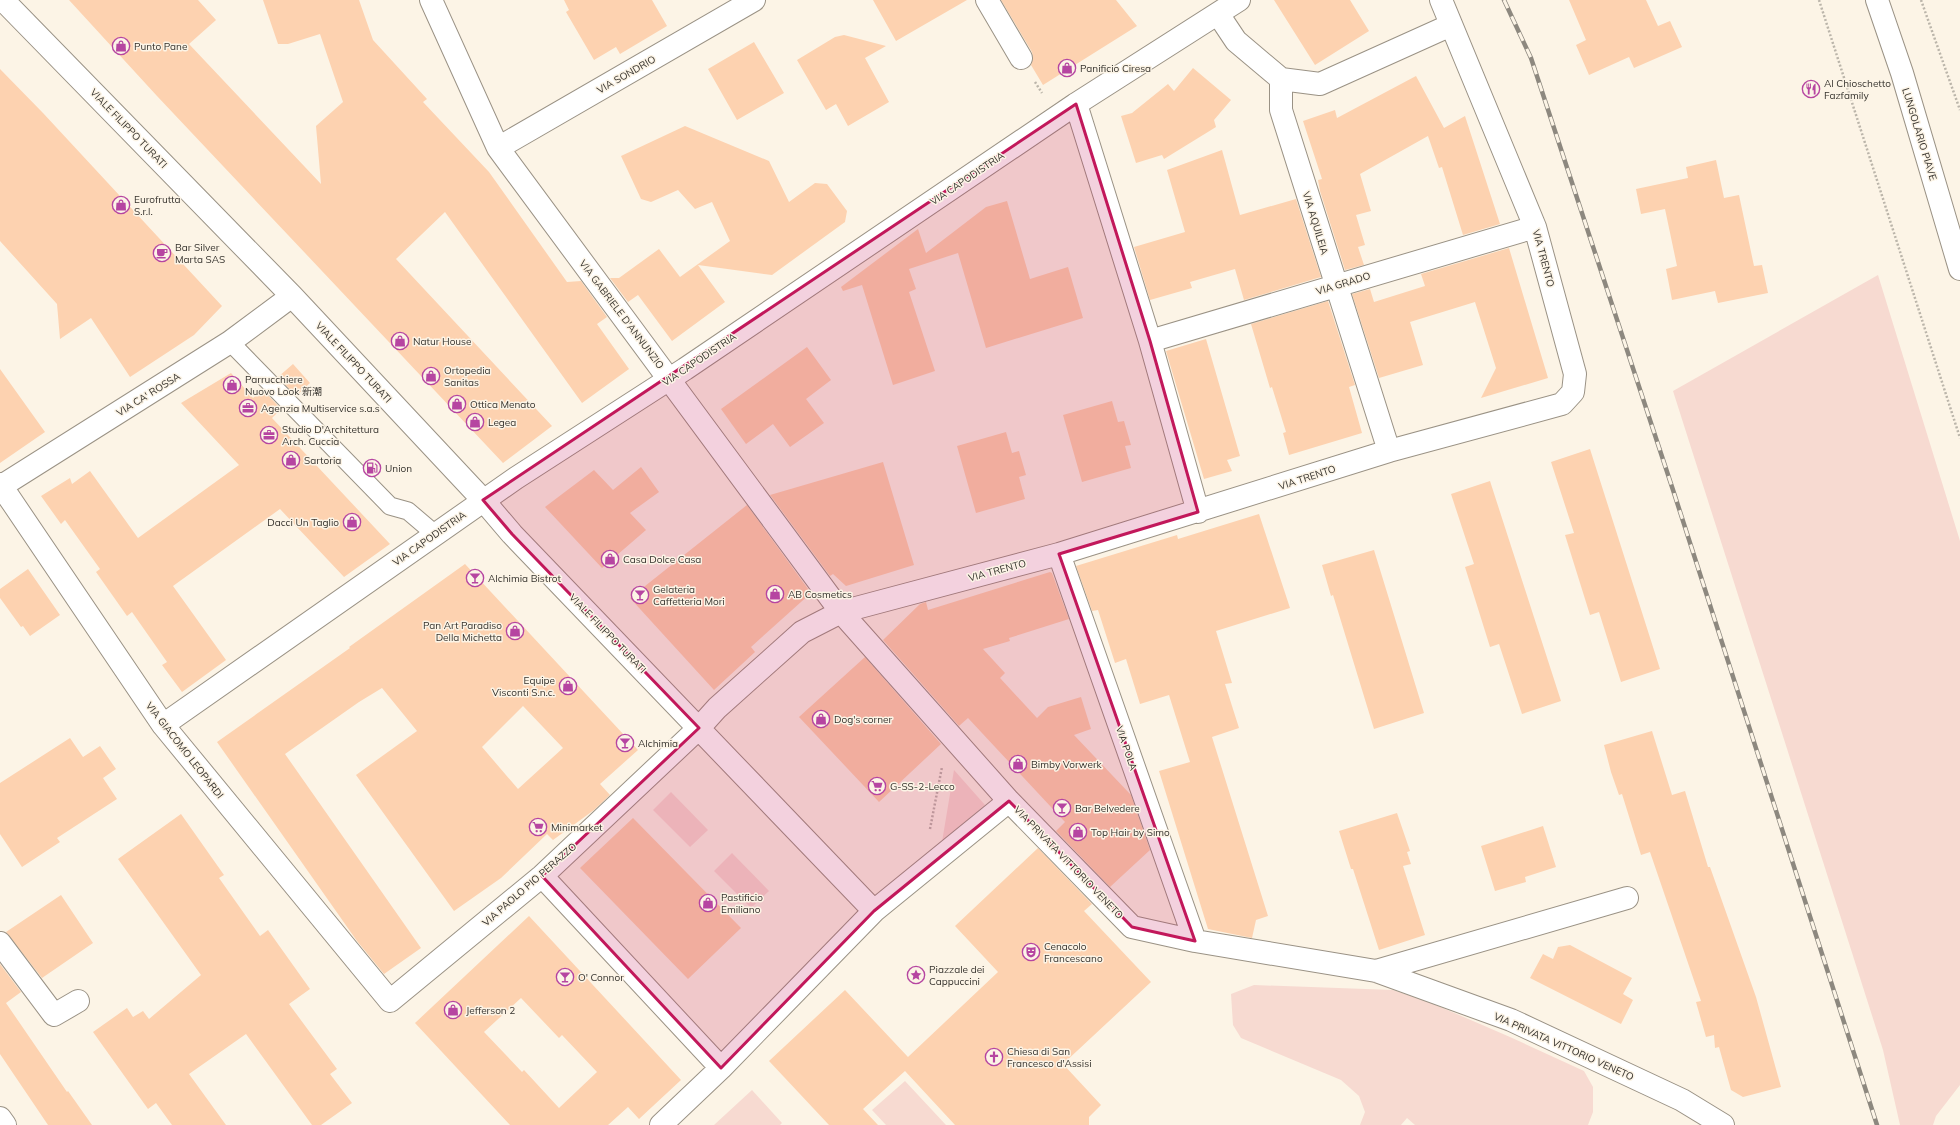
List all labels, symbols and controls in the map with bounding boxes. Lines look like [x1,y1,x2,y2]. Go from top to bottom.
shop icon: Punto Pane [111,36,131,56]
place label: Punto Pane [134,40,187,53]
street label: VIA SONDRIO [595,52,658,96]
shop icon: Panificio Ciresa [1057,58,1077,78]
place label: Panificio Ciresa [1080,62,1151,75]
place label: Al Chioschetto Fazfamily [1824,77,1891,102]
restaurant icon: Al Chioschetto Fazfamily [1801,79,1821,99]
street label: VIALE FILIPPO TURATI [87,86,170,171]
street label: LUNGOLARIO PIAVE [1899,86,1940,182]
street label: VIA CAPODISTRIA [928,148,1007,208]
street label: VIA AQUILEIA [1300,190,1332,257]
place label: Eurofrutta S.r.l. [134,193,181,218]
shop icon: Eurofrutta S.r.l. [111,195,131,215]
street label: VIA TRENTO [1530,228,1558,289]
place label: Bar Silver Marta SAS [175,241,225,266]
cafe icon: Bar Silver Marta SAS [152,243,172,263]
street label: VIA GABRIELE D'ANNUNZIO [576,257,667,372]
street label: VIA GRADO [1314,269,1372,298]
street label: VIALE FILIPPO TURATI [313,319,394,405]
street label: VIA CAPODISTRIA [660,329,739,389]
shop icon: Natur House [390,331,410,351]
place label: Natur House [413,335,472,348]
place label: Ortopedia Sanitas [444,364,491,389]
shop icon: Ortopedia Sanitas [421,366,441,386]
street label: VIA CA' ROSSA [114,369,183,419]
place label: Parrucchiere Nuovo Look 新潮 [245,373,322,398]
shop icon: Parrucchiere Nuovo Look 新潮 [222,375,242,395]
shop icon: Ottica Menato [447,394,467,414]
office icon: Agenzia Multiservice s.a.s [238,398,258,418]
place label: Ottica Menato [470,398,536,411]
place label: Agenzia Multiservice s.a.s [261,402,380,415]
shop icon: Legea [465,412,485,432]
place label: Legea [488,416,516,429]
place label: Studio D'Architettura Arch. Cuccia [282,423,379,448]
office icon: Studio D'Architettura Arch. Cuccia [259,425,279,445]
shop icon: Sartoria [281,450,301,470]
place label: Sartoria [304,454,341,467]
fuel station icon: Union [362,458,382,478]
place label: Union [385,462,412,475]
street label: VIA TRENTO [1277,462,1338,493]
street label: VIA CAPODISTRIA [390,508,469,569]
shop icon: Dacci Un Taglio [342,512,362,532]
place label: Dacci Un Taglio [267,516,339,529]
shop icon: Casa Dolce Casa [600,549,620,569]
place label: Casa Dolce Casa [623,553,701,566]
street label: VIA TRENTO [967,556,1028,584]
bar icon: Alchimia Bistrot [465,568,485,588]
place label: Alchimia Bistrot [488,572,562,585]
place label: Gelateria Caffetteria Mori [653,583,725,608]
shop icon: AB Cosmetics [765,584,785,604]
bar icon: Gelateria Caffetteria Mori [630,585,650,605]
place label: AB Cosmetics [788,588,852,601]
street label: VIALE FILIPPO TURATI [566,591,649,676]
place label: Pan Art Paradiso Della Michetta [423,619,502,644]
shop icon: Pan Art Paradiso Della Michetta [505,621,525,641]
place label: Equipe Visconti S.n.c. [492,674,555,699]
shop icon: Equipe Visconti S.n.c. [558,676,578,696]
street label: VIA GIACOMO LEOPARDI [143,699,226,801]
shop icon: Dog's corner [811,709,831,729]
place label: Dog's corner [834,713,892,726]
street label: VIA POLA [1113,724,1140,773]
bar icon: Alchimia [615,733,635,753]
place label: Alchimia [638,737,678,750]
shop icon: Bimby Vorwerk [1008,754,1028,774]
place label: Bimby Vorwerk [1031,758,1103,771]
supermarket icon: G-SS-2-Lecco [867,776,887,796]
place label: G-SS-2-Lecco [890,780,955,793]
bar icon: Bar Belvedere [1052,798,1072,818]
place label: Bar Belvedere [1075,802,1140,815]
street label: VIA PRIVATA VITTORIO VENETO [1011,803,1126,922]
supermarket icon: Minimarket [528,817,548,837]
place label: Minimarket [551,821,603,834]
shop icon: Top Hair by Simo [1068,822,1088,842]
place label: Top Hair by Simo [1091,826,1170,839]
street label: VIA PAOLO PIO PERAZZO [479,840,579,929]
place label: Pastificio Emiliano [721,891,763,916]
shop icon: Pastificio Emiliano [698,893,718,913]
place label: Cenacolo Francescano [1044,940,1103,965]
theatre icon: Cenacolo Francescano [1021,942,1041,962]
place label: Piazzale dei Cappuccini [929,963,984,988]
place icon: Piazzale dei Cappuccini [906,965,926,985]
bar icon: O' Connor [555,967,575,987]
place label: O' Connor [578,971,624,984]
shop icon: Jefferson 2 [443,1000,463,1020]
place label: Jefferson 2 [466,1004,515,1017]
street label: VIA PRIVATA VITTORIO VENETO [1492,1010,1636,1083]
place label: Chiesa di San Francesco d'Assisi [1007,1045,1092,1070]
church icon: Chiesa di San Francesco d'Assisi [984,1047,1004,1067]

